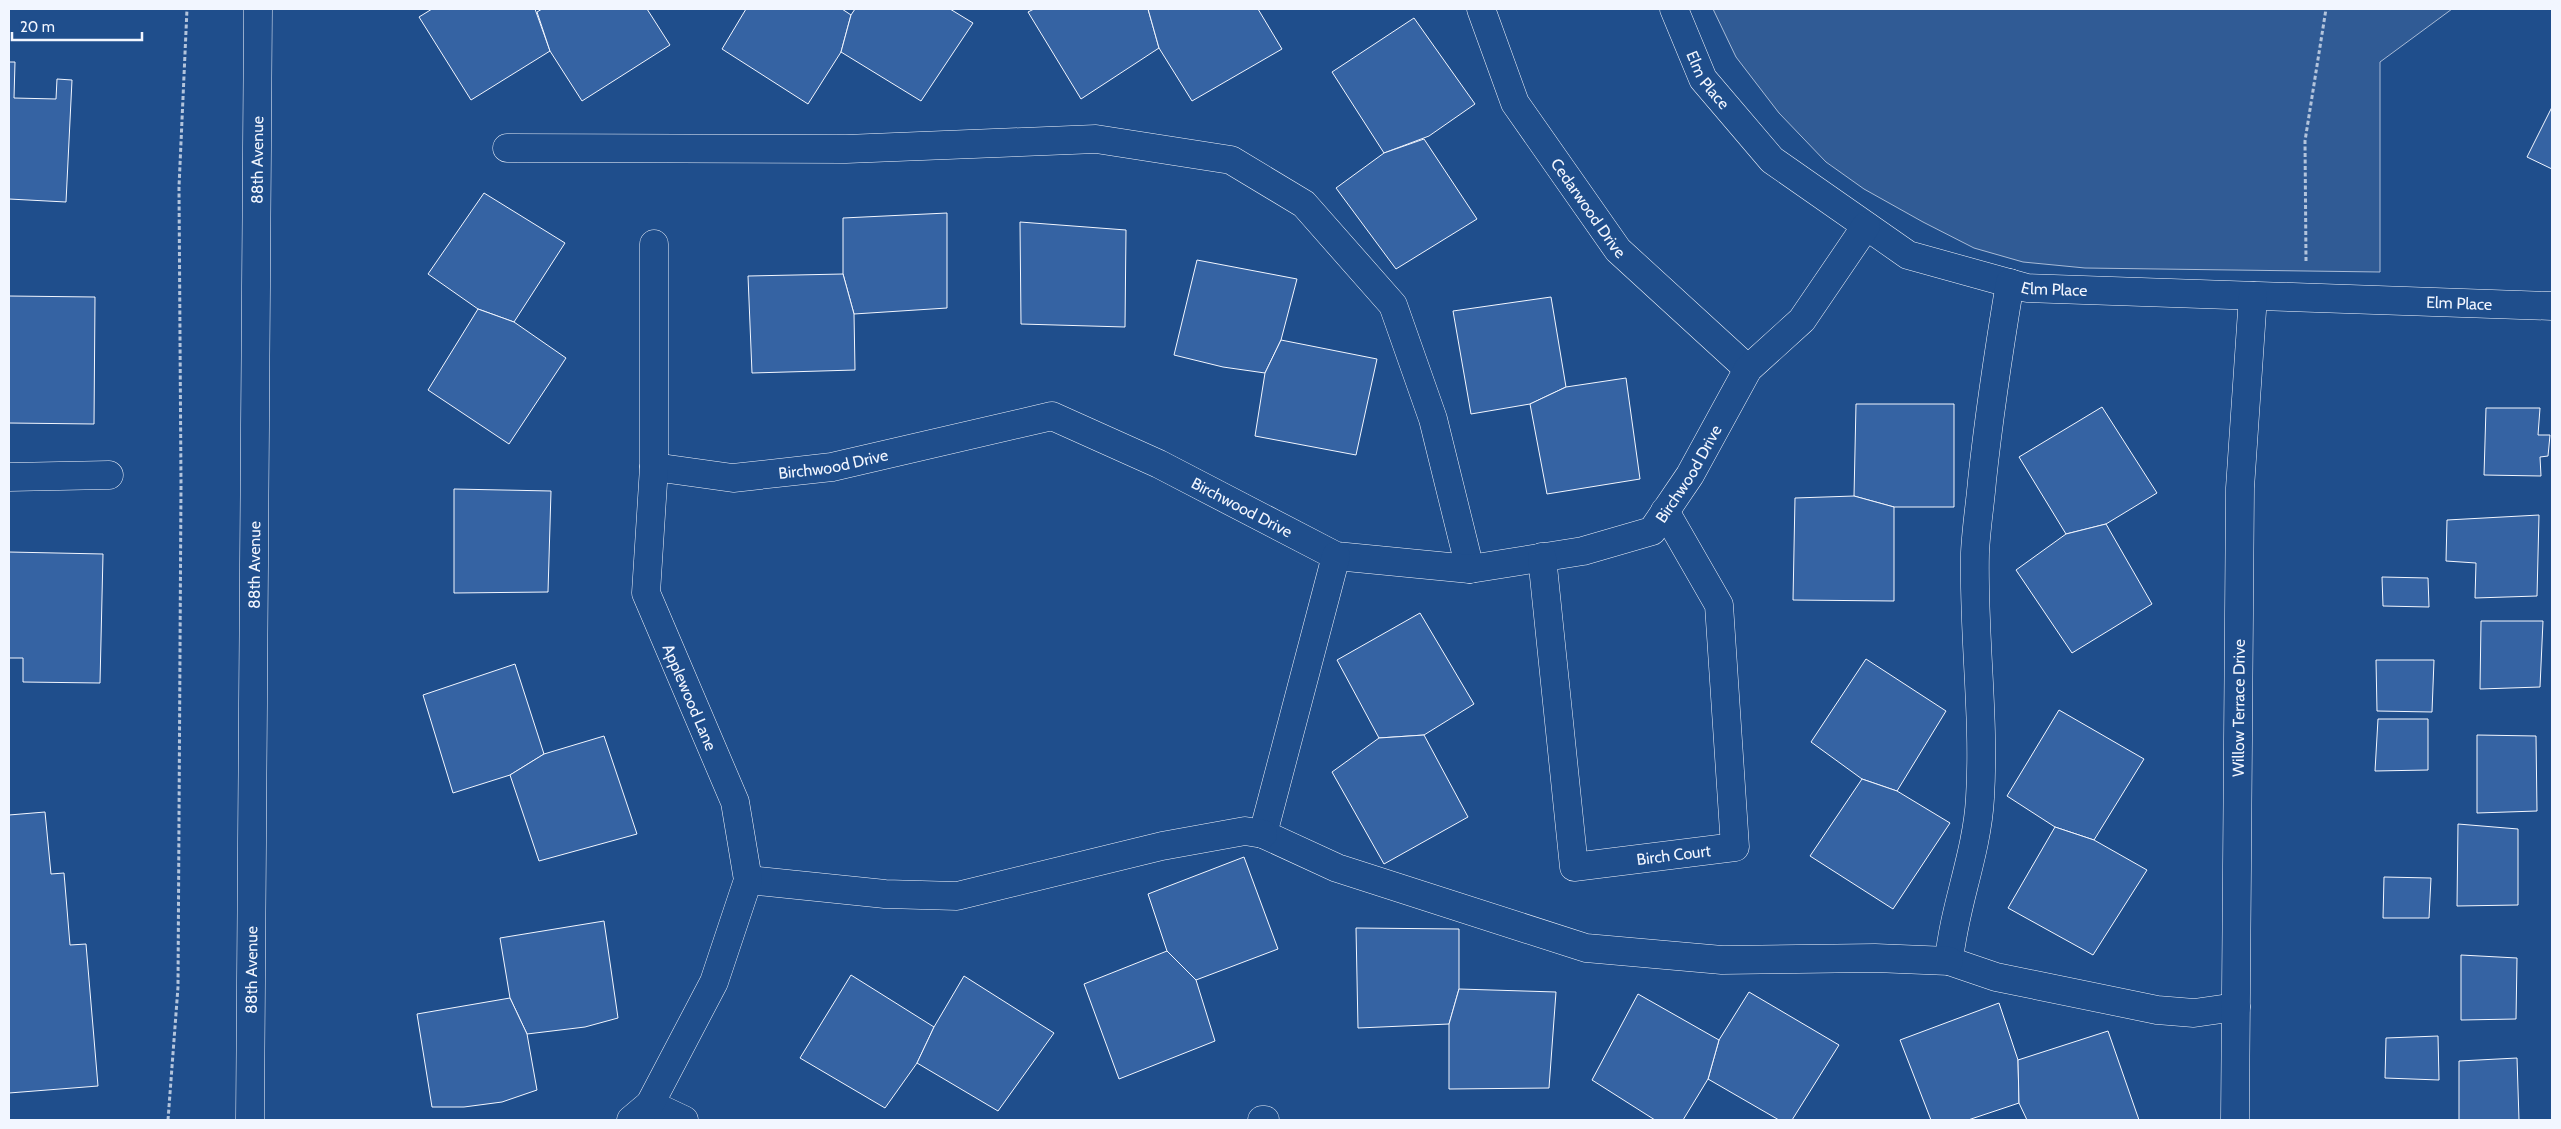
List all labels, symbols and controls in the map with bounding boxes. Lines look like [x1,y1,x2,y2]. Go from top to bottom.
scale bar [12,10,142,42]
text: 20 m [20,18,55,36]
street label: Elm Place [1682,48,1733,113]
street label: 88th Avenue [248,116,267,204]
street label: Cedarwood Drive [1547,155,1629,262]
street label: Elm Place [2019,278,2088,300]
street label: Elm Place [2426,293,2493,314]
street label: Birchwood Drive [1652,422,1726,526]
street label: Birchwood Drive [777,445,890,483]
street label: Birchwood Drive [1188,474,1295,542]
street label: 88th Avenue [245,521,264,609]
street label: Willow Terrace Drive [2229,639,2249,777]
street label: Applewood Lane [659,641,721,753]
street label: Birch Court [1635,841,1712,869]
street label: 88th Avenue [242,926,261,1014]

